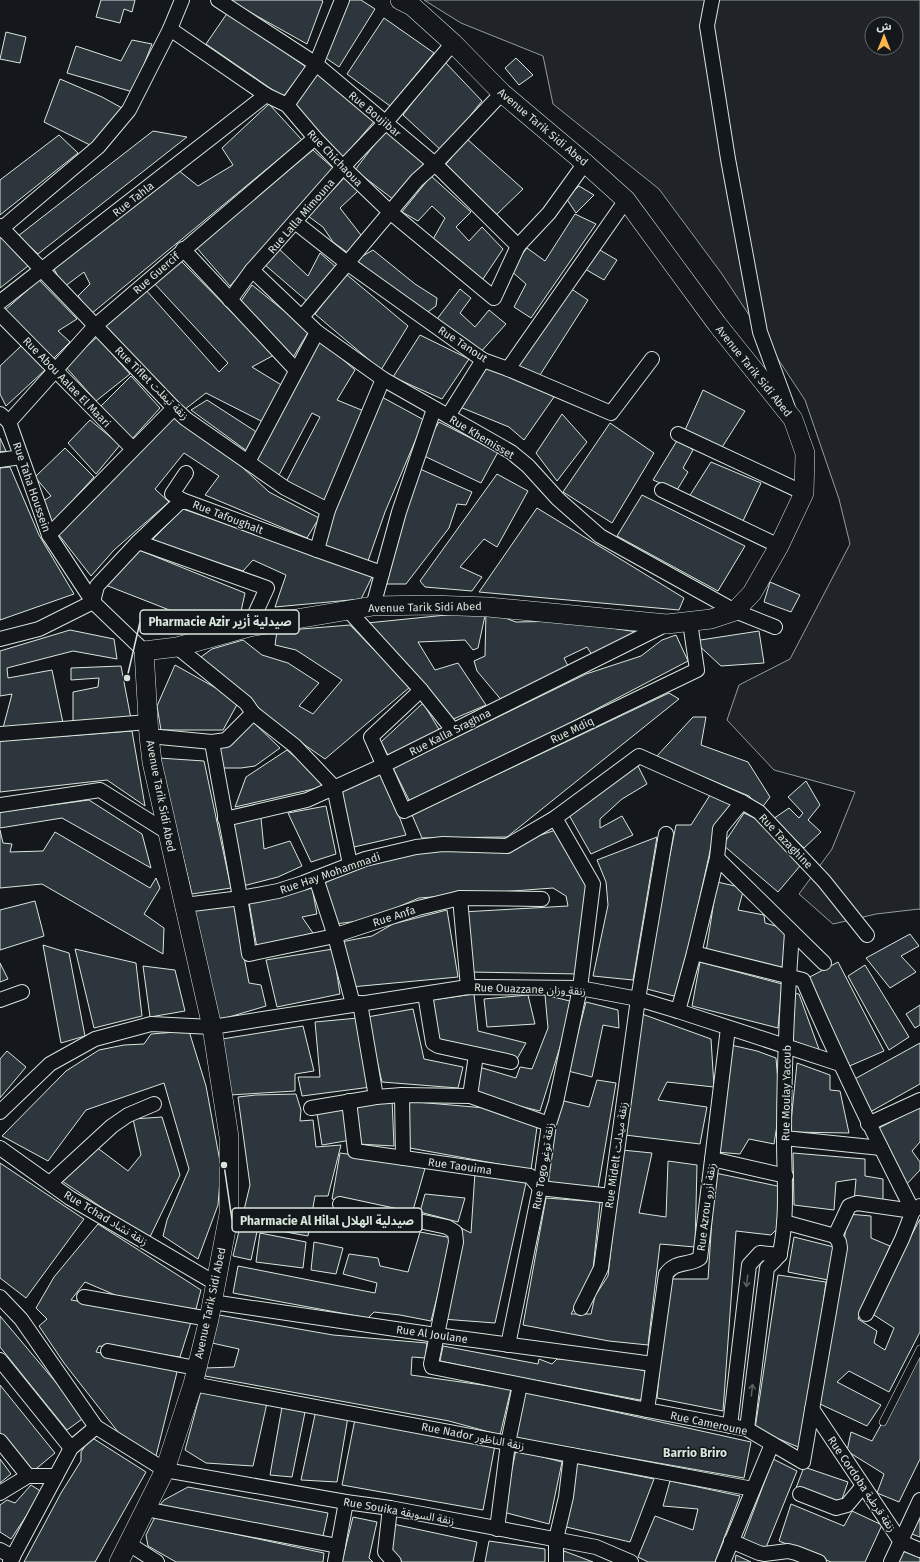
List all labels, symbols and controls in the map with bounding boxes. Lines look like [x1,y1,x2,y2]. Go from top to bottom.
north arrow [864,16,904,56]
text: ش [876,20,892,33]
street label: Avenue Tarik Sidi Abed [495,86,590,169]
street label: Rue Boujibar [346,89,404,141]
street label: Rue Chichaoua [304,127,365,190]
street label: Rue Lalla Mimouna [265,176,337,256]
street label: Rue Tahla [110,179,157,220]
street label: Rue Guercif [130,249,183,297]
street label: Avenue Tarik Sidi Abed [713,323,794,420]
street label: Rue Tanout [436,324,490,365]
street label: Rue Abou Aalae El Maari [20,334,113,430]
street label: Rue Tiflet زنقة تيفلت [112,344,191,423]
street label: Rue Khemisset [447,413,517,462]
street label: Rue Taha Houssein [10,440,53,534]
street label: Rue Tafoughalt [191,498,265,537]
street label: Avenue Tarik Sidi Abed [368,600,482,615]
callout: Pharmacie Azir صيدلية أزير [140,610,299,634]
text: Pharmacie Azir صيدلية أزير [148,614,292,629]
street label: Rue Kalla Sraghna [407,706,493,759]
street label: Rue Mdiq [548,714,596,747]
street label: Avenue Tarik Sidi Abed [143,739,178,853]
street label: Rue Tazaghine [756,811,815,872]
street label: Rue Hay Mohammadi [278,850,382,897]
street label: Rue Anfa [371,903,417,929]
street label: Rue Ouazzane زنقة وزان [474,981,586,998]
street label: Rue Moulay Yacoub [779,1045,794,1141]
street label: Rue Midelt زنقة ميدلت [603,1101,630,1209]
street label: Rue Togo زنقة توغو [530,1122,557,1211]
street label: Rue Taouima [427,1156,493,1177]
street label: Rue Azrou زنقة أزرو [694,1162,718,1252]
street label: Rue Tchad زنقة نشاد [62,1188,150,1249]
callout: Pharmacie Al Hilal صيدلية الهلال [232,1208,422,1232]
text: Pharmacie Al Hilal صيدلية الهلال [240,1214,414,1228]
street label: Avenue Tarik Sidi Abed [192,1246,229,1360]
one-way arrow [743,1274,751,1287]
street label: Rue Al Joulane [395,1323,469,1346]
one-way arrow [748,1384,756,1397]
street label: Rue Cameroune [669,1409,749,1438]
street label: Rue Nador زنقة الناظور [420,1420,526,1453]
street label: Rue Cordoba زنقة قرطبة [825,1434,898,1535]
district label: Barrio Briro [663,1446,727,1460]
street label: Rue Souika زنقة السويقة [342,1495,456,1528]

